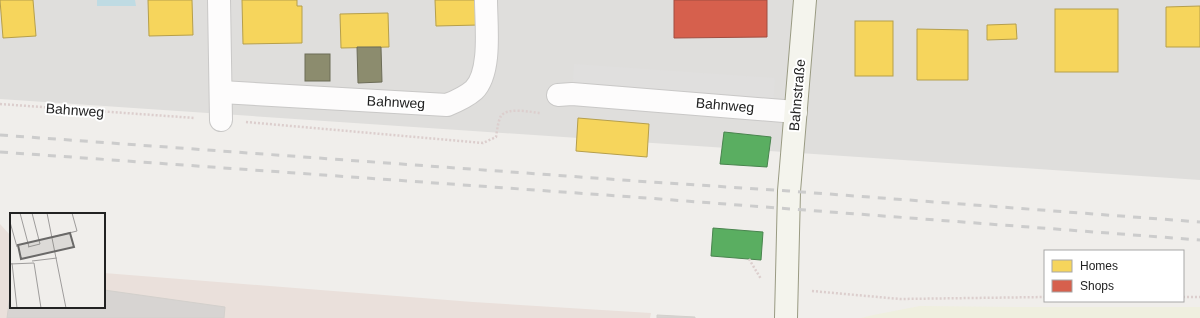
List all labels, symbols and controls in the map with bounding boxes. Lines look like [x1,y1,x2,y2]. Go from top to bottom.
street label: Bahnstraße [786,58,808,132]
street label: Bahnweg [366,92,426,112]
street label: Bahnweg [695,94,755,116]
street label: Bahnweg [45,100,105,120]
inset map [10,213,105,308]
legend [1044,250,1184,302]
text: Homes [1080,259,1118,273]
text: Shops [1080,279,1114,293]

